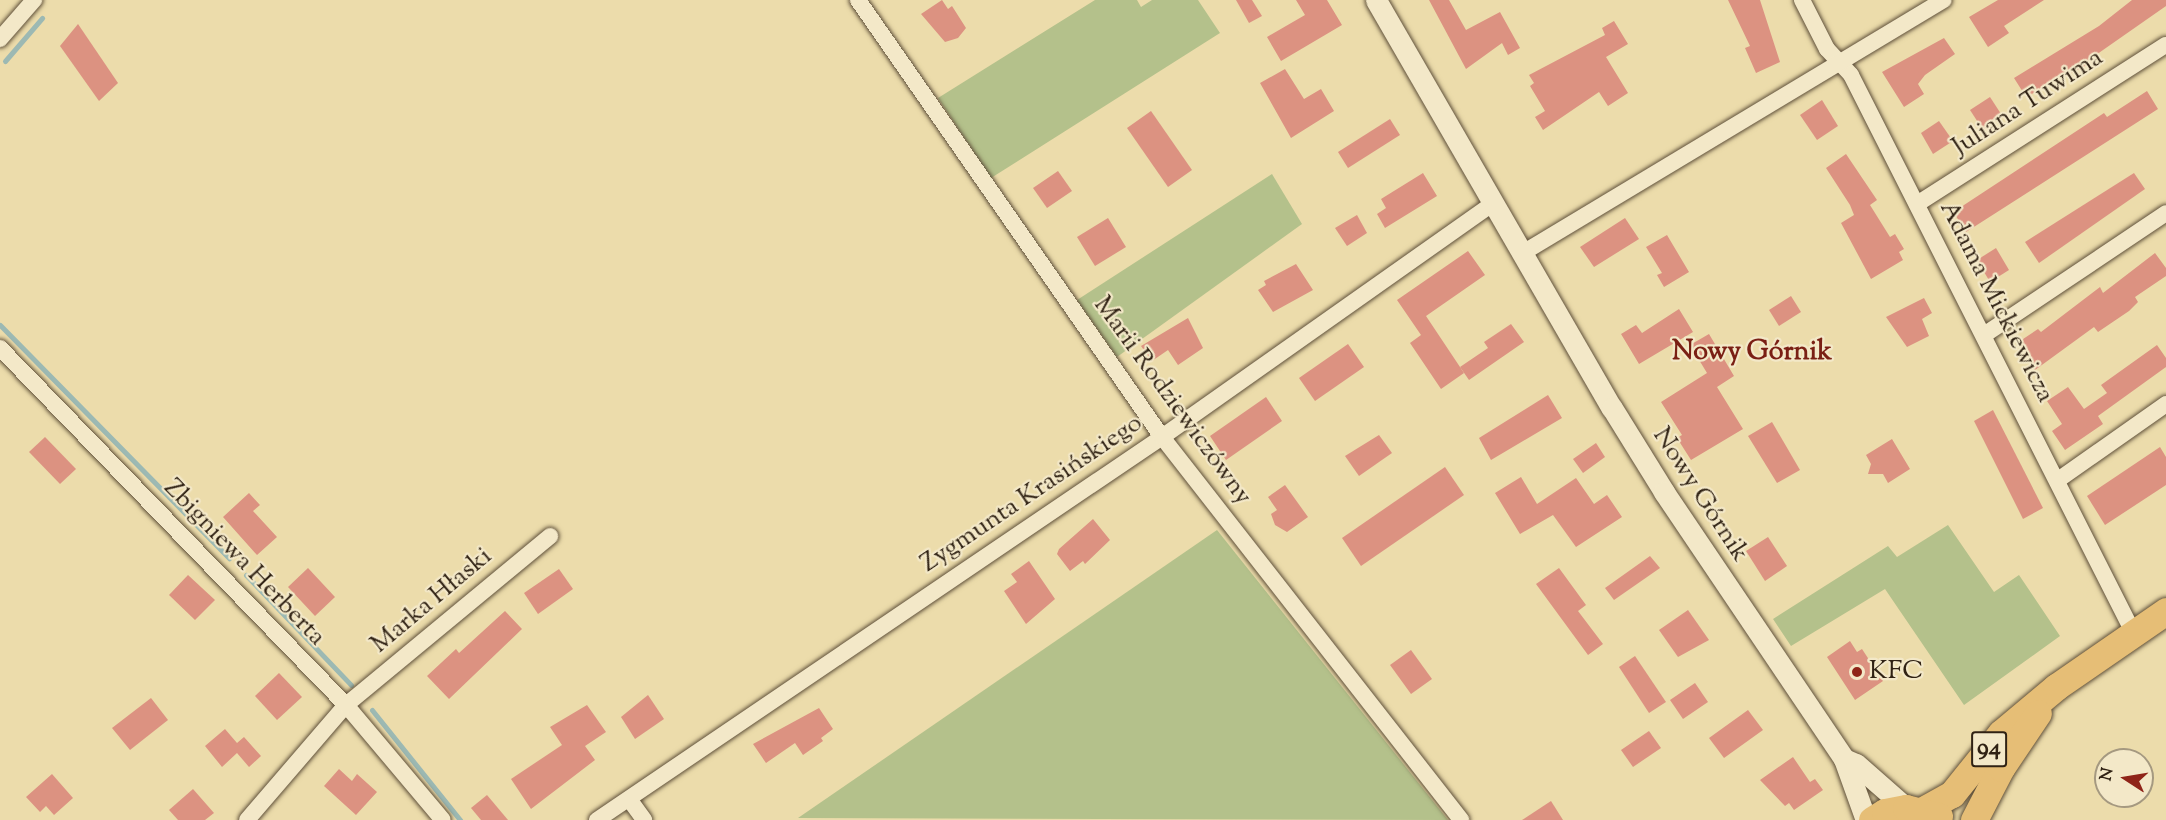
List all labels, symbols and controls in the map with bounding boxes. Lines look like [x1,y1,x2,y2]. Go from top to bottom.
street label: Juliana Tuwima [1947,43,2109,163]
street label: Adama Mickiewicza [1932,196,2060,408]
street label: Marii Rodziewiczówny [1086,291,1258,511]
district label: Nowy Górnik [1672,337,1832,369]
street label: Zygmunta Krasińskiego [915,408,1149,580]
street label: Nowy Górnik [1645,422,1755,568]
street label: Zbigniewa Herberta [156,473,332,653]
street label: Marka Hłaski [365,541,499,661]
place label: KFC [1869,656,1923,688]
marker: KFC [1850,665,1864,679]
road number: 94 [1971,728,2007,770]
north arrow [2094,748,2154,808]
text: N [2095,766,2120,783]

